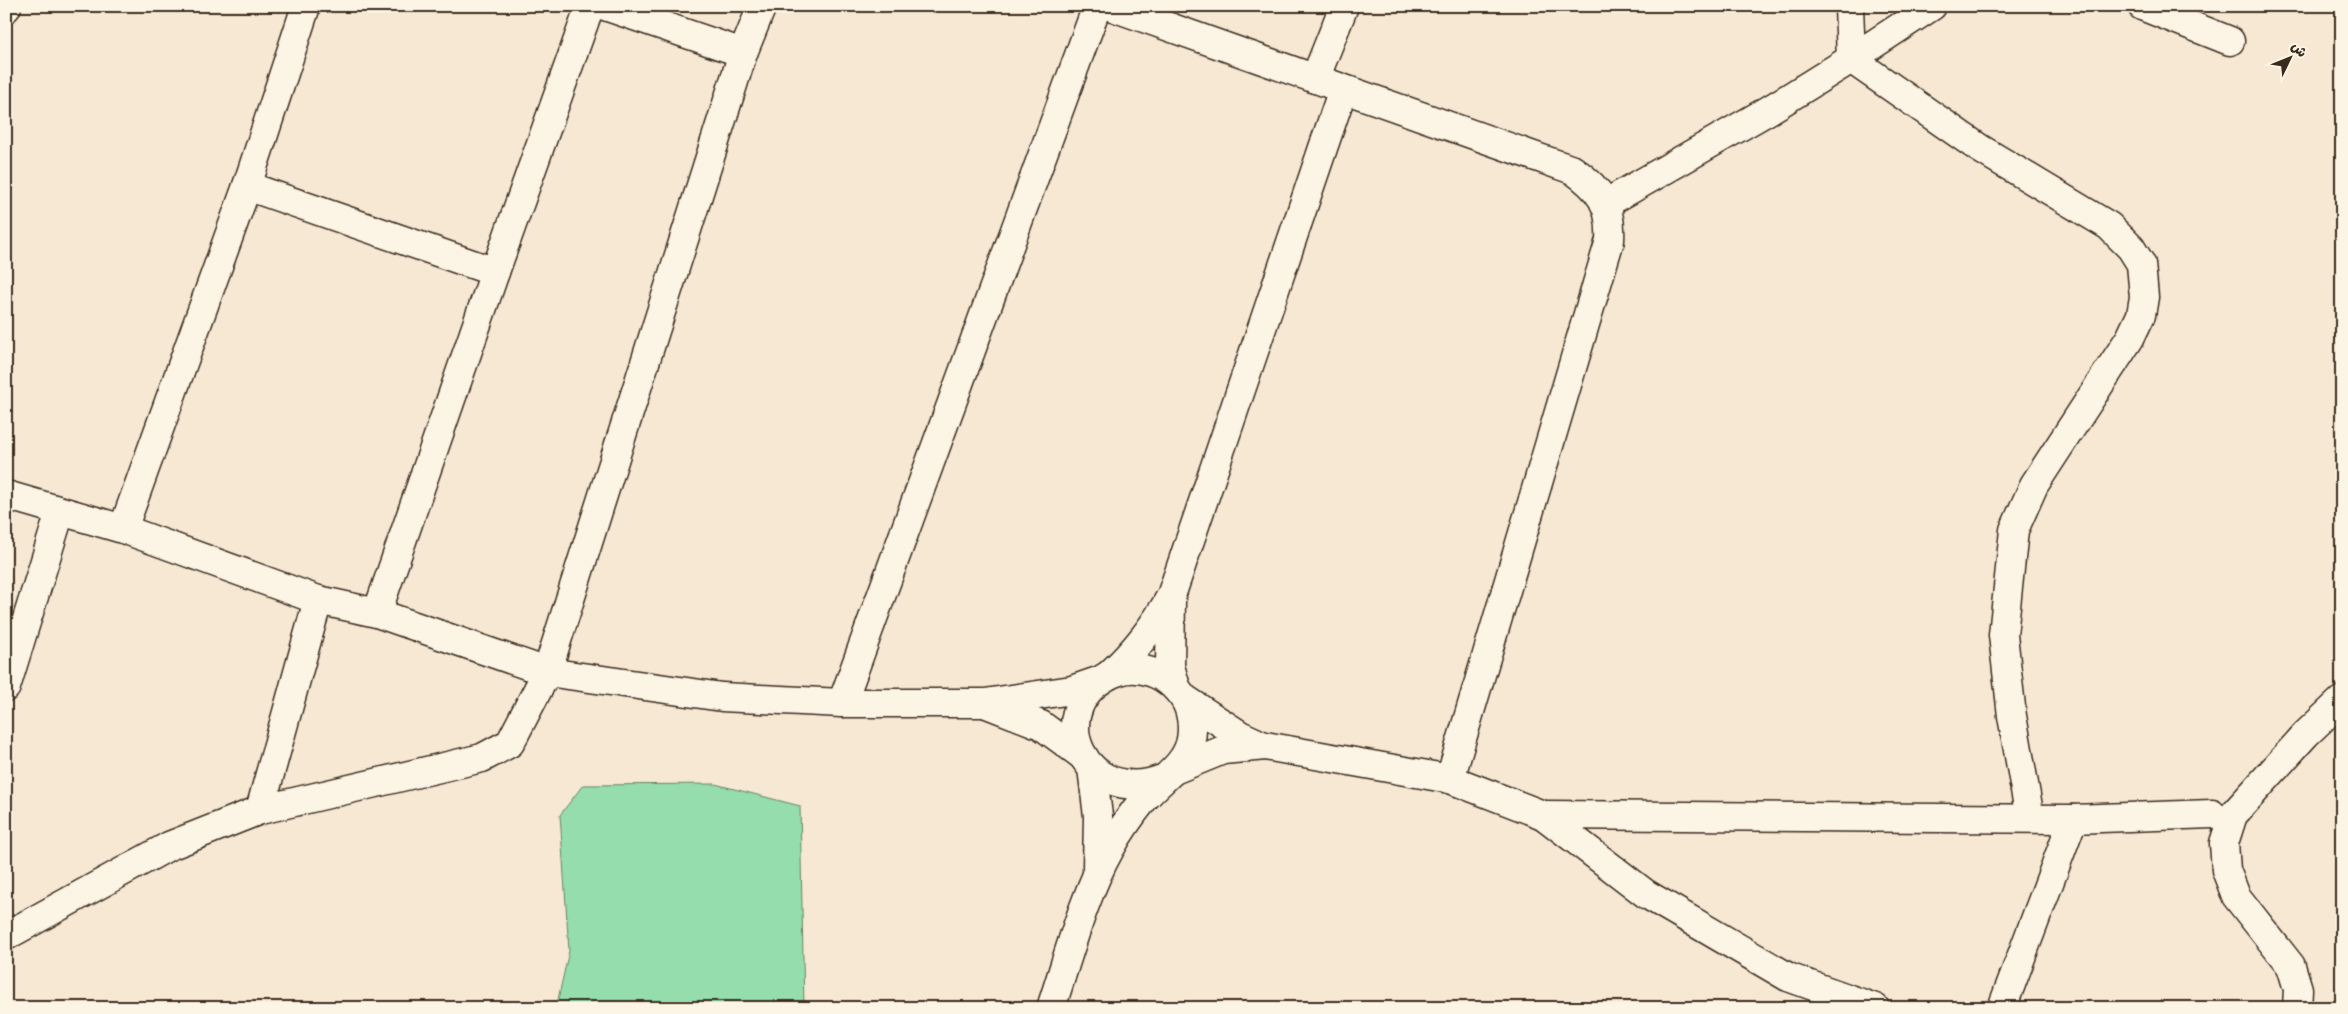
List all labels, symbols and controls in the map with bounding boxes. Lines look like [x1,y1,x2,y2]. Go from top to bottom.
north arrow [2266,32,2316,82]
text: ش [2288,37,2311,61]

